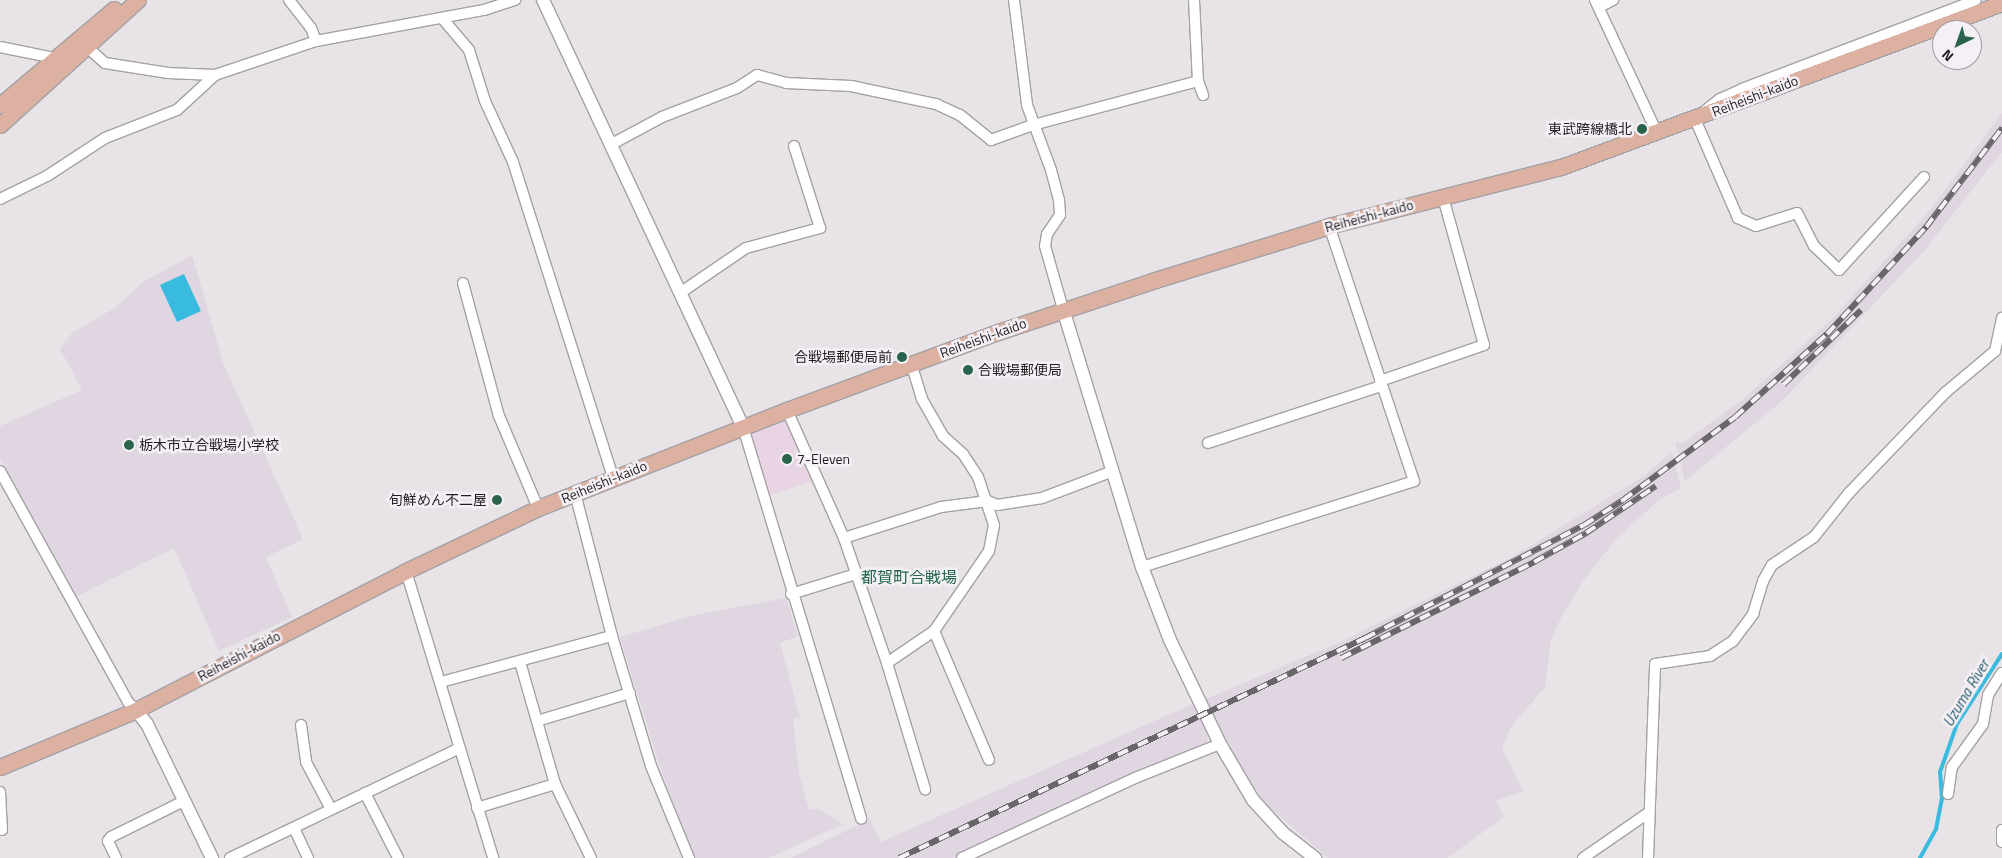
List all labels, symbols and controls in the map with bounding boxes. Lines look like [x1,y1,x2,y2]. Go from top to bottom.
north arrow [1932,20,1982,70]
text: N [1937,45,1958,67]
street label: Reiheishi-kaido [1709,72,1801,120]
place label: 東武跨線橋北 [1548,121,1632,137]
marker: 東武跨線橋北 [1636,123,1648,135]
street label: Reiheishi-kaido [1323,196,1415,236]
street label: Reiheishi-kaido [937,315,1029,361]
place label: 合戦場郵便局前 [794,349,892,365]
marker: 合戦場郵便局前 [896,351,908,363]
place label: 合戦場郵便局 [978,362,1062,378]
marker: 合戦場郵便局 [962,364,974,376]
place label: 栃木市立合戦場小学校 [139,437,279,453]
marker: 栃木市立合戦場小学校 [123,439,135,451]
place label: 7-Eleven [797,451,850,467]
marker: 7-Eleven [781,453,793,465]
street label: Reiheishi-kaido [559,457,649,507]
place label: 旬鮮めん不二屋 [389,492,487,508]
marker: 旬鮮めん不二屋 [491,494,503,506]
district label: 都賀町合戦場 [861,567,957,587]
street label: Reiheishi-kaido [195,627,283,685]
water label: Uzuma River [1939,656,1993,730]

